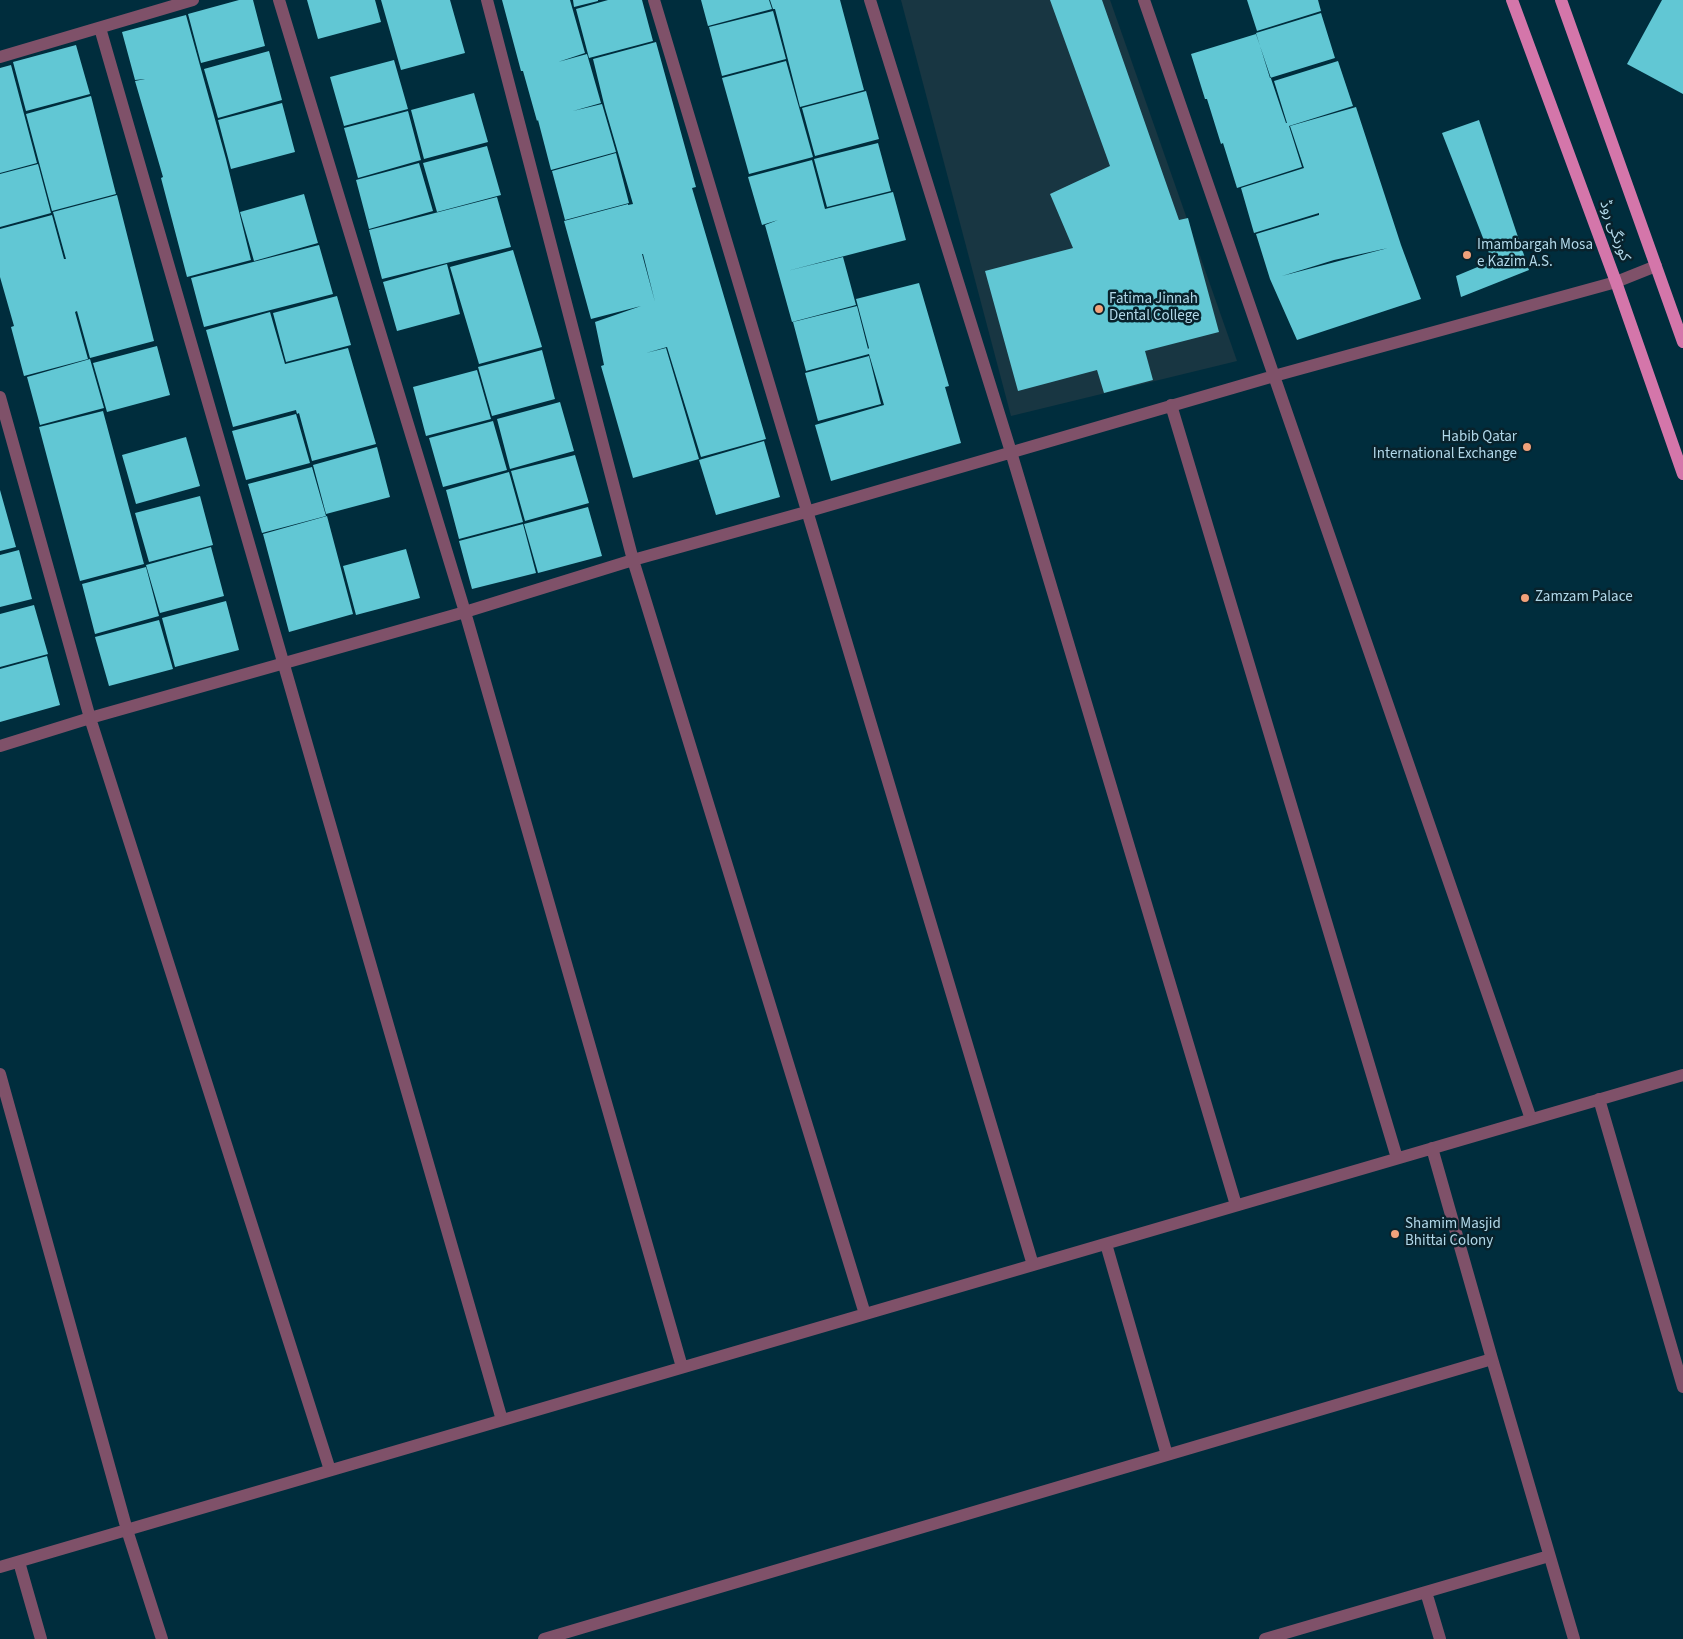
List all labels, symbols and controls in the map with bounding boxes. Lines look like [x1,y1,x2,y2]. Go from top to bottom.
street label: کورنگی روڈ [1595,198,1633,264]
place label: Imambargah Mosa e Kazim A.S. [1477,237,1593,272]
marker: Imambargah Mosa e Kazim A.S. [1461,249,1473,261]
place label: Fatima Jinnah Dental College [1109,291,1199,326]
marker: Fatima Jinnah Dental College [1093,303,1105,315]
place label: Habib Qatar International Exchange [1373,429,1517,464]
marker: Habib Qatar International Exchange [1521,441,1533,453]
place label: Zamzam Palace [1535,589,1633,607]
marker: Zamzam Palace [1519,592,1531,604]
place label: Shamim Masjid Bhittai Colony [1405,1216,1501,1251]
marker: Shamim Masjid Bhittai Colony [1389,1228,1401,1240]

